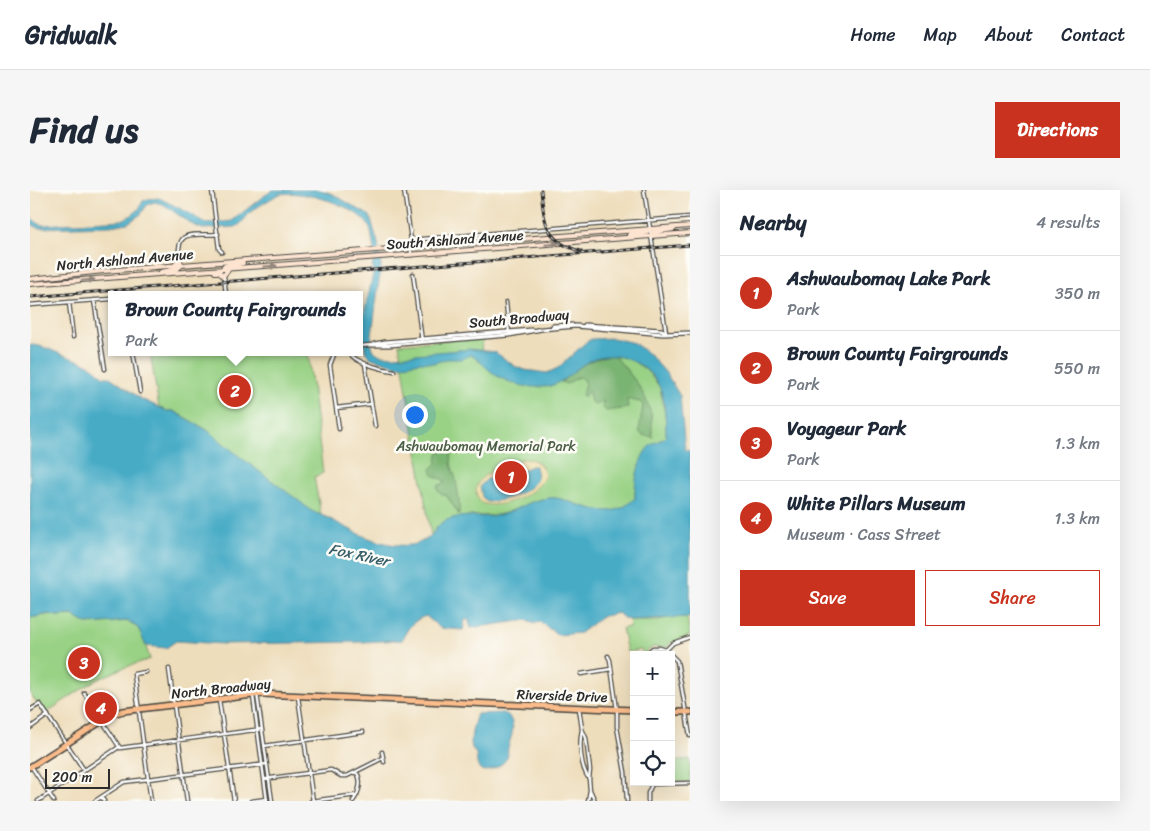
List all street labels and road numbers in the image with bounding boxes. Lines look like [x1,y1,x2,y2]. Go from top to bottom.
street label: South Ashland Avenue [385,223,525,257]
street label: North Ashland Avenue [56,242,194,278]
street label: South Broadway [468,302,571,336]
street label: North Broadway [170,671,273,707]
street label: Riverside Drive [516,682,608,710]

